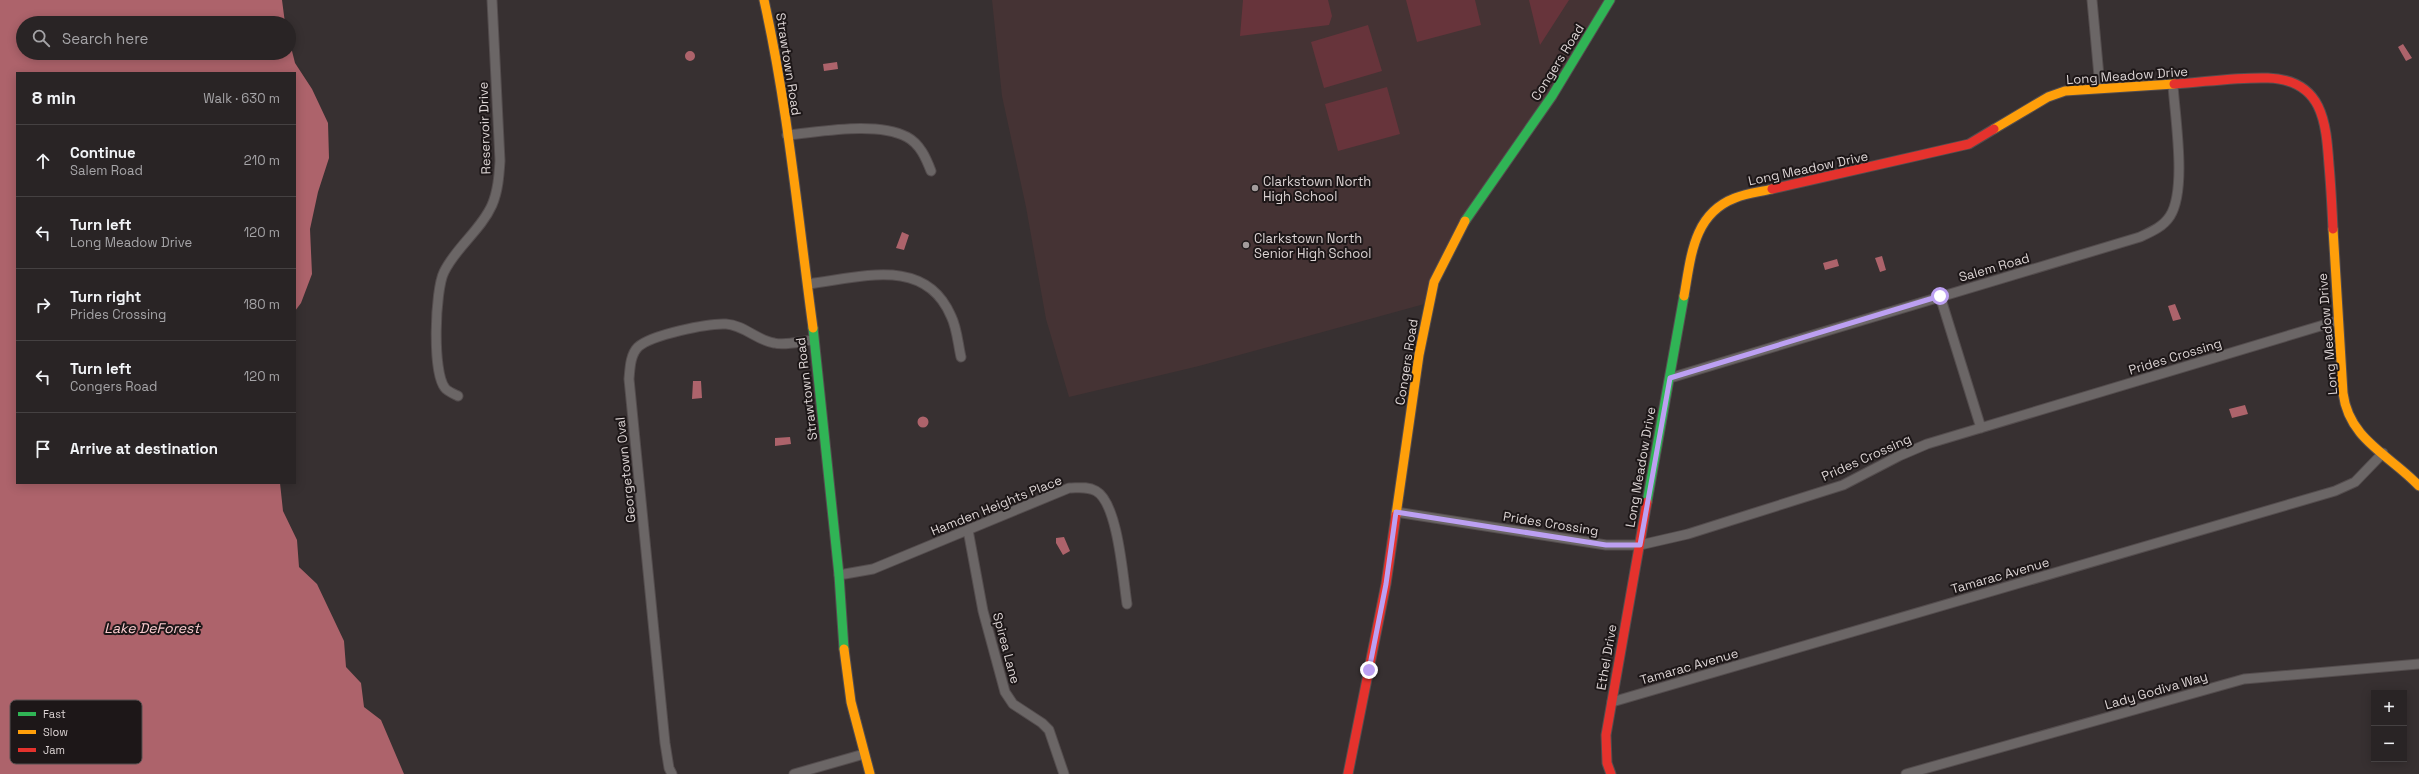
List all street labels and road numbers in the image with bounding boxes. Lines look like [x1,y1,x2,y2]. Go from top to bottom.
street label: Strawtown Road [772,12,805,117]
street label: Congers Road [1527,21,1588,104]
street label: Long Meadow Drive [2066,63,2189,88]
street label: Reservoir Drive [474,81,495,175]
street label: Long Meadow Drive [1747,147,1870,190]
street label: Salem Road [1957,249,2031,286]
street label: Long Meadow Drive [2314,272,2341,396]
street label: Congers Road [1391,318,1422,407]
street label: Prides Crossing [2127,334,2224,379]
street label: Strawtown Road [792,336,821,441]
street label: Long Meadow Drive [1622,405,1659,529]
street label: Georgetown Oval [611,416,640,524]
street label: Prides Crossing [1819,430,1914,485]
street label: Hamden Heights Place [928,471,1064,540]
street label: Prides Crossing [1502,508,1600,539]
street label: Tamarac Avenue [1949,553,2051,598]
street label: Spirea Lane [989,611,1024,686]
street label: Ethel Drive [1592,623,1621,691]
street label: Tamarac Avenue [1638,644,1740,689]
street label: Lady Godiva Way [2103,668,2210,713]

